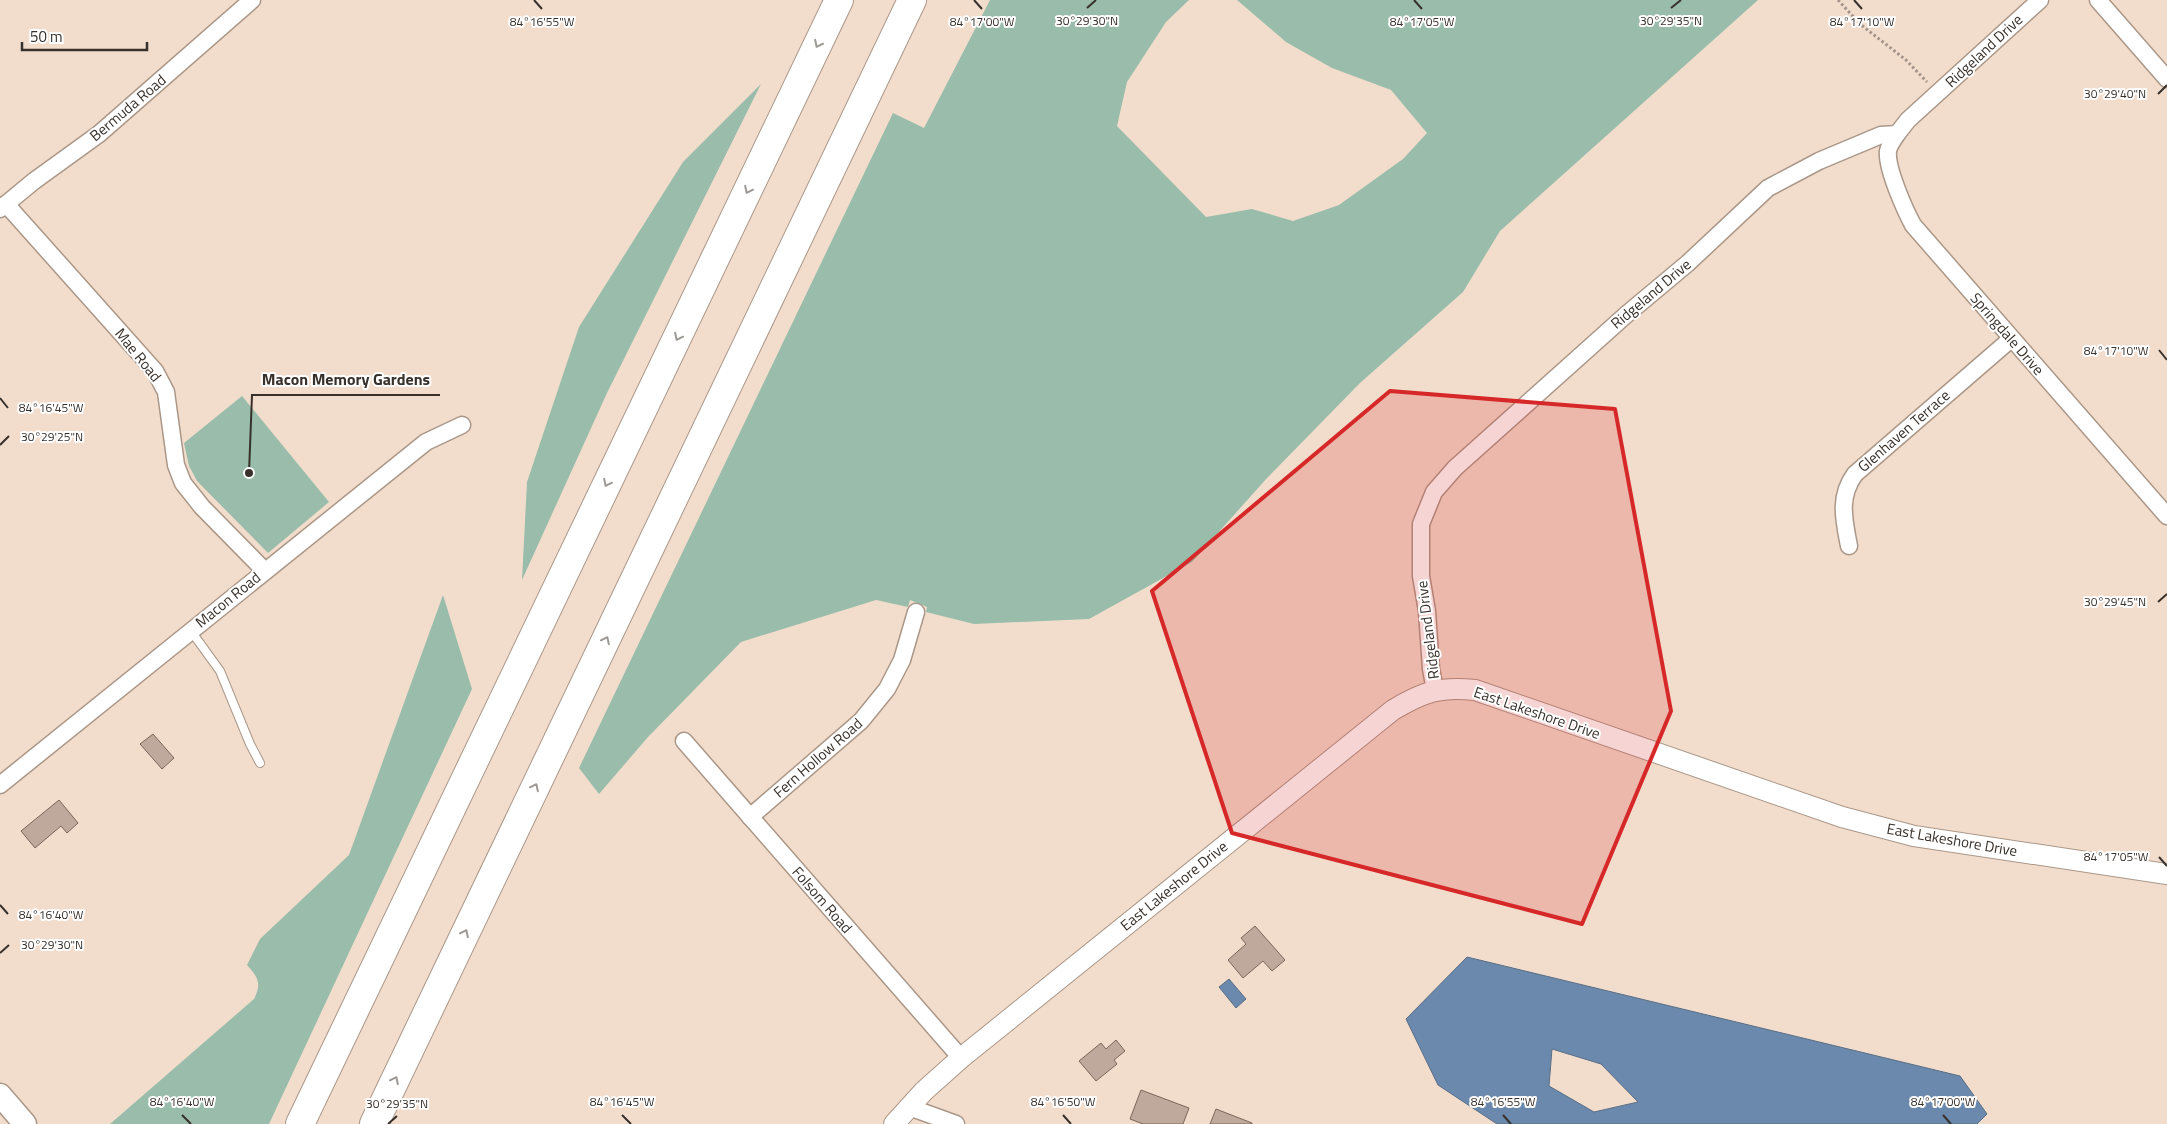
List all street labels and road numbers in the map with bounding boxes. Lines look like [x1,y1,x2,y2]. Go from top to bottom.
street label: Ridgeland Drive [1940,9,2028,93]
street label: Bermuda Road [84,69,171,147]
street label: Ridgeland Drive [1605,253,1696,334]
street label: Springdale Drive [1965,287,2050,380]
street label: Mae Road [109,323,167,387]
street label: Glenhaven Terrace [1852,384,1955,477]
street label: Macon Road [190,566,265,633]
street label: Ridgeland Drive [1410,580,1445,681]
street label: East Lakeshore Drive [1471,680,1603,745]
street label: Fern Hollow Road [768,712,867,803]
street label: East Lakeshore Drive [1885,817,2019,862]
street label: East Lakeshore Drive [1115,835,1232,936]
street label: Folsom Road [787,861,858,938]

